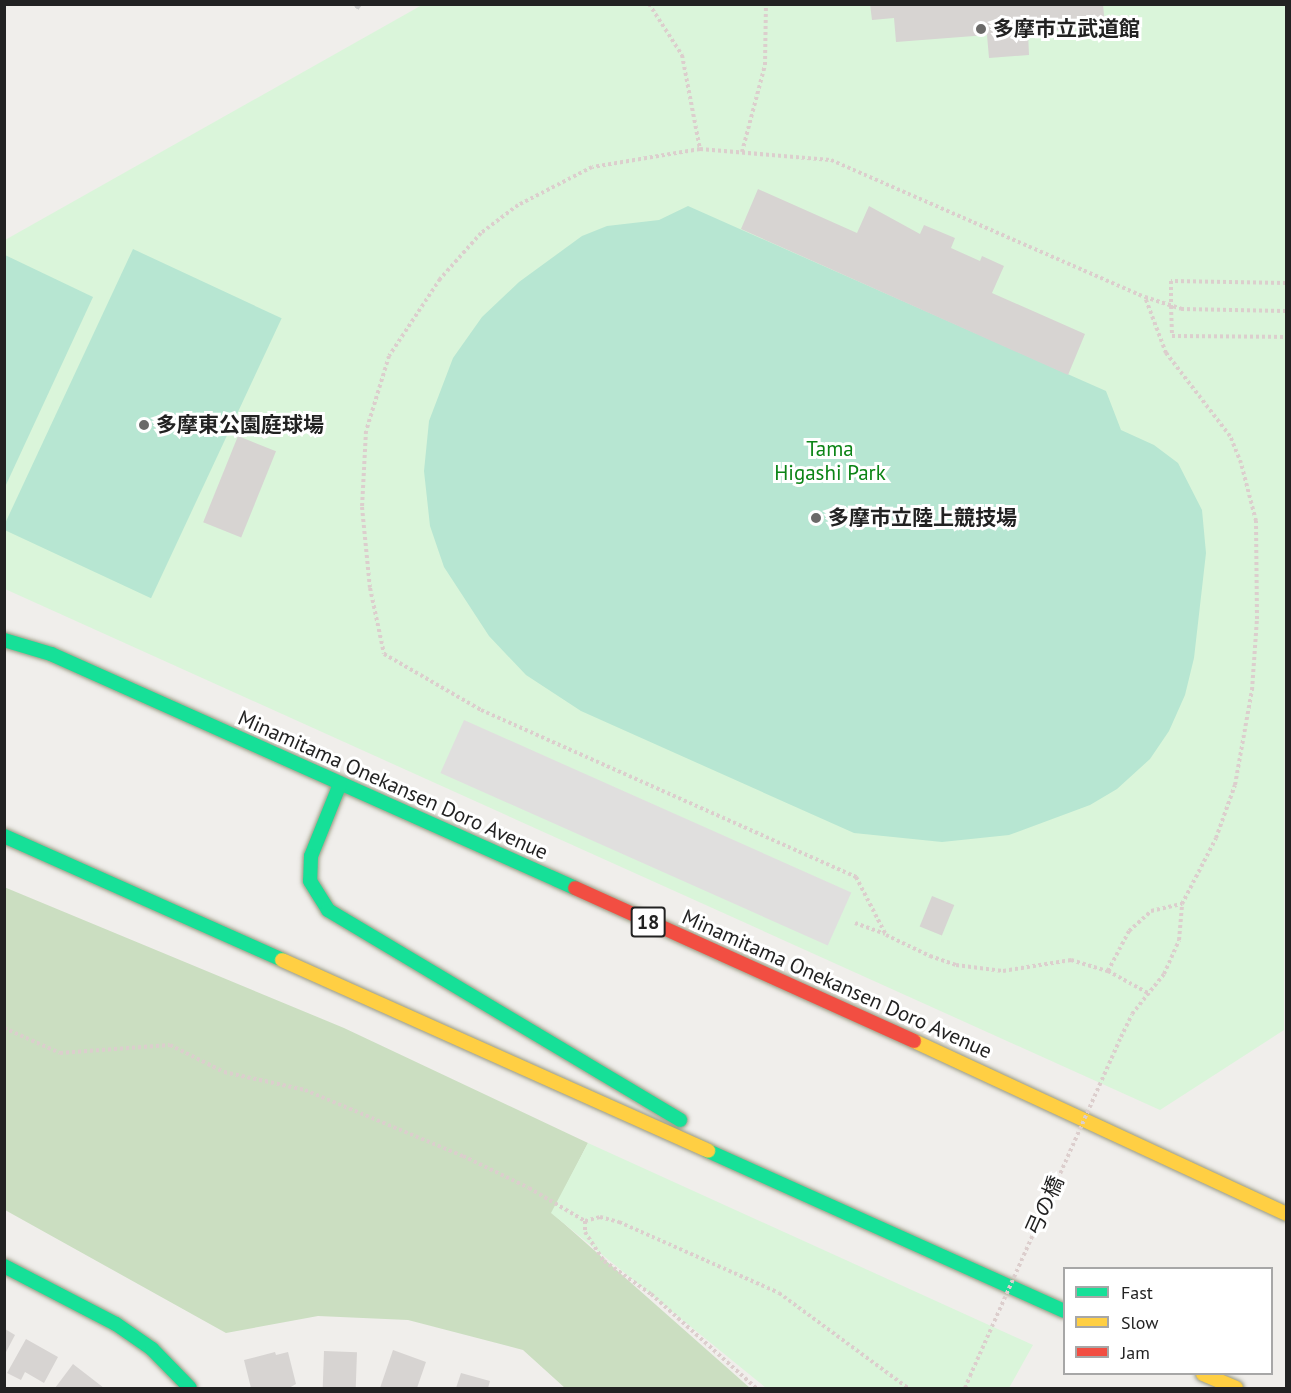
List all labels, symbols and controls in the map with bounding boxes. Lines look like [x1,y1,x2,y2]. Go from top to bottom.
place label: 多摩市立武道館 [993,16,1140,42]
marker: 多摩市立武道館 [974,22,988,36]
place label: 多摩東公園庭球場 [156,412,324,438]
marker: 多摩東公園庭球場 [137,418,151,432]
park label: Tama Higashi Park [774,436,886,486]
place label: 多摩市立陸上競技場 [828,505,1017,531]
marker: 多摩市立陸上競技場 [809,511,823,525]
street label: Minamitama Onekansen Doro Avenue [234,705,552,865]
street label: Minamitama Onekansen Doro Avenue [678,904,996,1064]
road number: 18 [630,905,666,939]
street label: 弓の橋 [1021,1172,1069,1240]
legend [1063,1267,1273,1375]
text: Fast [1121,1281,1153,1304]
text: Slow [1121,1311,1159,1334]
text: Jam [1121,1341,1150,1364]

